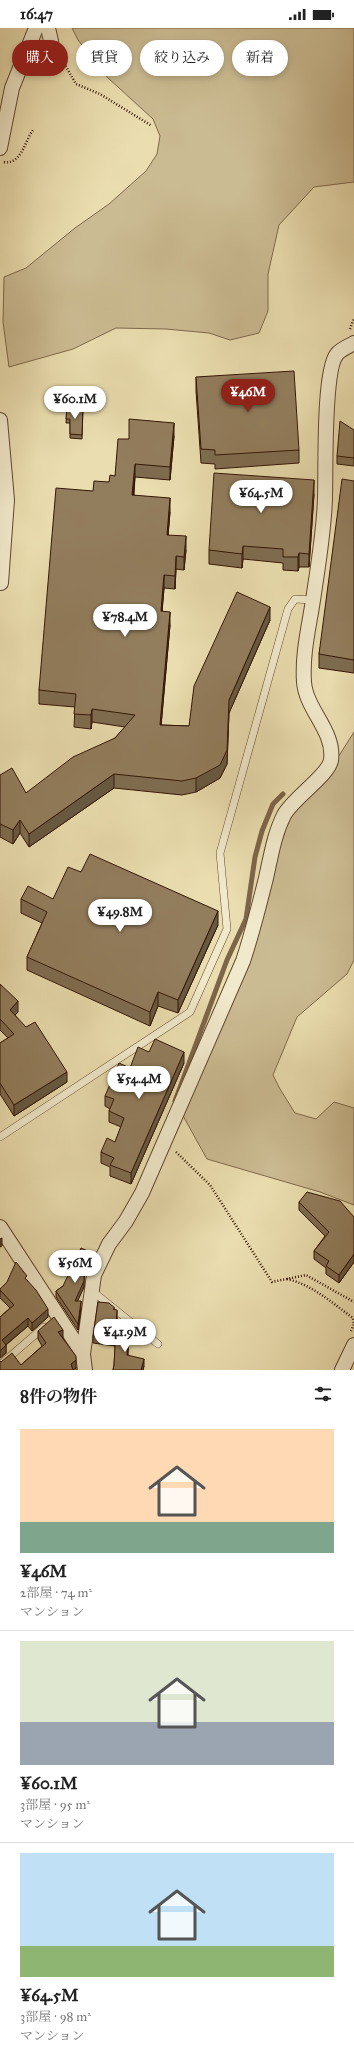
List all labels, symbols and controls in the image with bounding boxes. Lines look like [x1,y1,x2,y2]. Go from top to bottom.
text: 16:47 [20,5,53,23]
chip: 購入 [12,40,68,76]
chip: 賃貸 [76,40,132,76]
chip: 絞り込み [140,40,224,76]
chip: 新着 [232,40,288,76]
pin: ¥46M [224,379,272,413]
text: ¥46M [230,384,266,400]
pin: ¥60.1M [42,386,108,420]
text: ¥60.1M [53,391,97,407]
pin: ¥64.5M [228,480,294,514]
text: ¥64.5M [239,485,283,501]
pin: ¥78.4M [92,604,158,638]
text: ¥78.4M [102,609,148,625]
pin: ¥49.8M [87,899,153,933]
text: ¥49.8M [97,904,143,920]
pin: ¥54.4M [106,1066,172,1100]
text: ¥54.4M [116,1071,162,1087]
pin: ¥56M [51,1250,99,1284]
text: ¥56M [58,1255,92,1271]
pin: ¥41.9M [92,1319,158,1353]
text: ¥41.9M [103,1324,147,1340]
icon: filters [312,1383,334,1405]
text: 8件の物件 [20,1386,97,1407]
icon: home [141,1455,213,1527]
text: ¥46M [20,1561,67,1582]
text: 2部屋 · 74 m² [20,1585,92,1601]
text: マンション [20,1604,84,1620]
icon: home [141,1667,213,1739]
text: ¥60.1M [20,1773,78,1794]
text: 3部屋 · 95 m² [20,1797,90,1813]
text: マンション [20,1816,84,1832]
icon: home [141,1879,213,1951]
text: ¥64.5M [20,1985,78,2006]
text: 3部屋 · 98 m² [20,2009,91,2025]
text: マンション [20,2028,84,2044]

